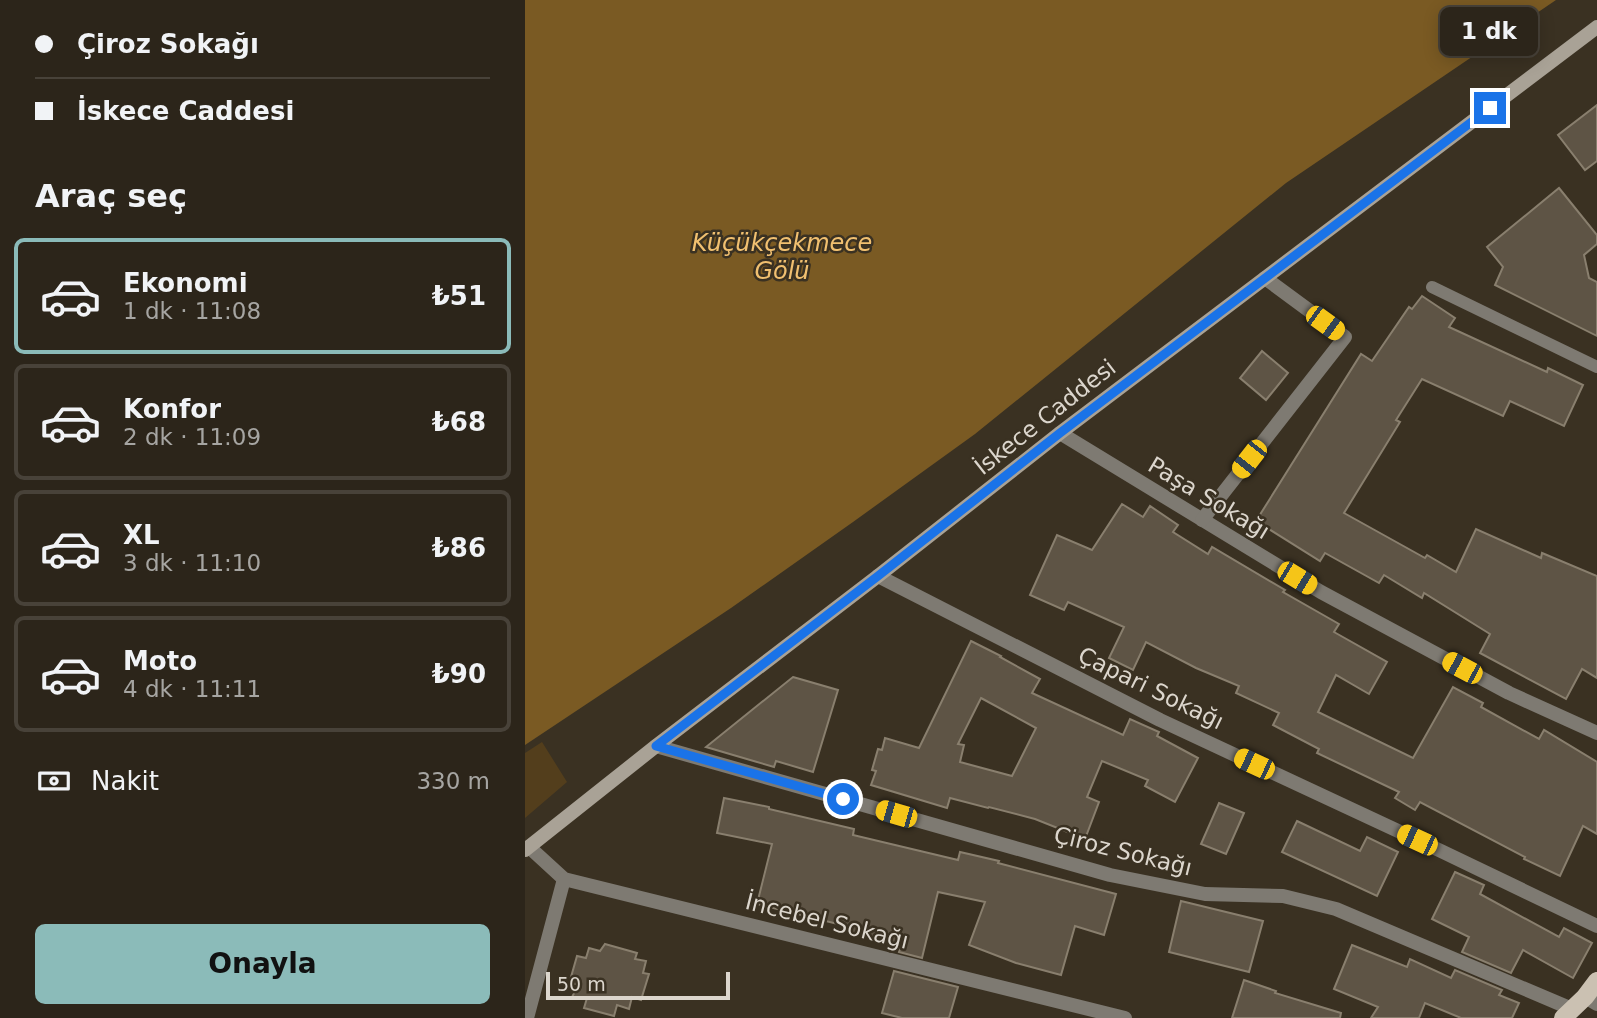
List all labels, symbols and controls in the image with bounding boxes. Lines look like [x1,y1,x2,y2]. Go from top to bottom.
callout: 1 dk [1441,7,1539,56]
text: 1 dk [1461,18,1517,44]
text: Çiroz Sokağı [77,29,259,59]
route end [1474,92,1506,124]
text: İskece Caddesi [77,96,294,126]
text: Araç seç [35,177,187,215]
water label: Küçükçekmece Gölü [692,229,872,285]
icon: car [39,265,102,328]
text: Ekonomi [123,268,248,298]
text: ₺51 [432,281,486,311]
text: 1 dk · 11:08 [123,298,261,324]
car [1302,302,1349,344]
street label: İskece Caddesi [969,353,1121,480]
icon: car [39,391,102,454]
text: Konfor [123,394,221,424]
text: ₺68 [432,407,486,437]
text: 2 dk · 11:09 [123,424,261,450]
car [1228,436,1271,482]
street label: Paşa Sokağı [1144,452,1274,544]
icon: car [39,517,102,580]
text: XL [123,520,160,550]
text: ₺86 [432,533,486,563]
text: 3 dk · 11:10 [123,550,261,576]
car [1274,558,1321,598]
street label: Çapari Sokağı [1074,642,1228,734]
icon: car [39,643,102,706]
text: Moto [123,646,197,676]
car [1439,649,1486,687]
text: ₺90 [432,659,486,689]
text: 4 dk · 11:11 [123,676,261,702]
car [1231,746,1278,782]
icon: cash [35,762,73,800]
text: Nakit [91,766,159,796]
text: 330 m [416,768,490,794]
route start [827,783,859,815]
car [873,798,920,830]
street label: Çiroz Sokağı [1051,821,1195,881]
car [1394,822,1441,858]
street label: İncebel Sokağı [743,887,912,954]
button: Onayla [35,924,490,1004]
scale bar [546,969,730,1001]
text: 50 m [557,973,606,995]

